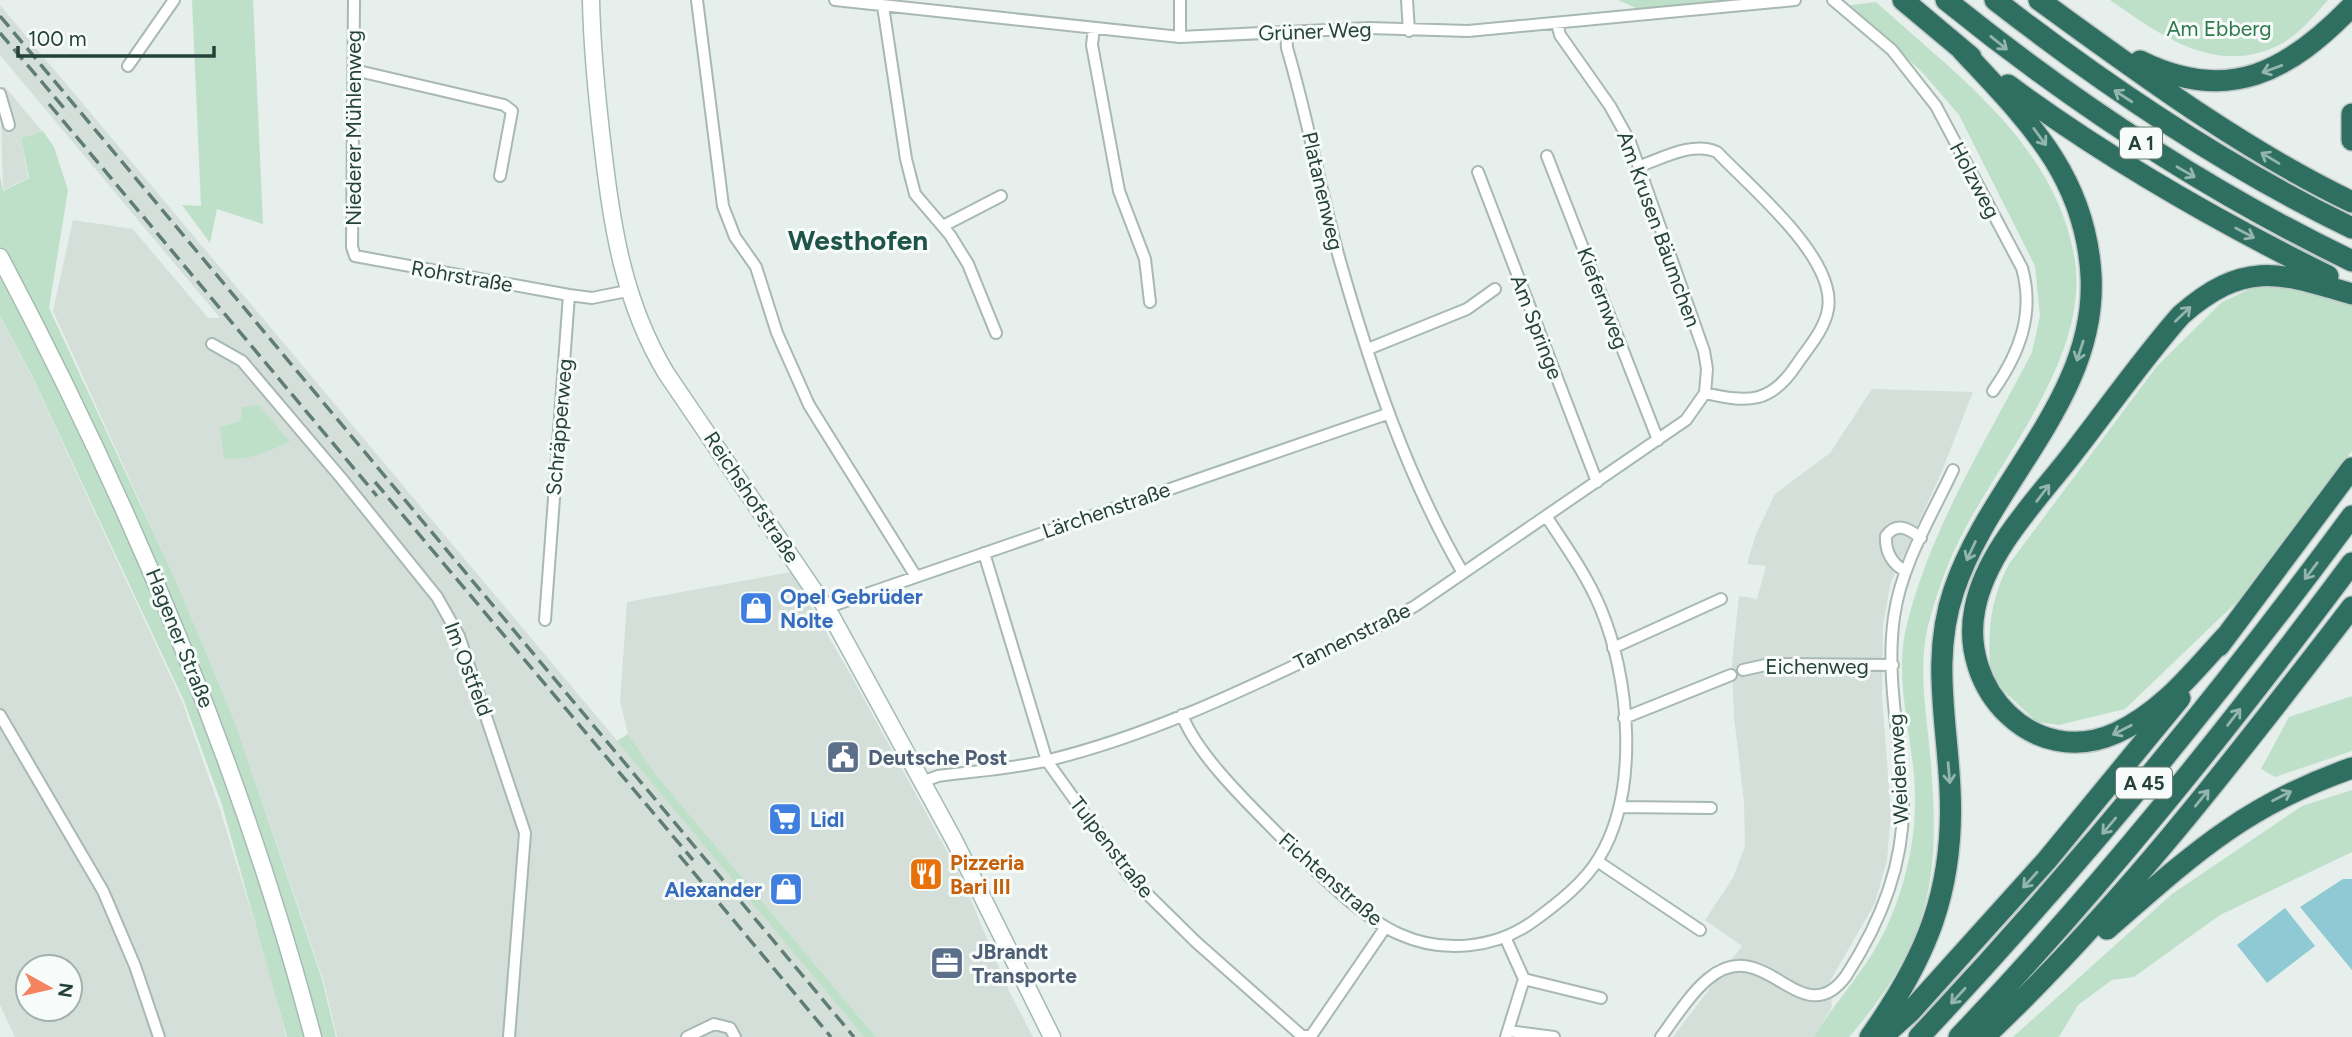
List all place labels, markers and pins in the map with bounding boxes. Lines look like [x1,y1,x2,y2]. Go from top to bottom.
place label: Opel Gebrüder Nolte [780,584,923,633]
shop icon: Opel Gebrüder Nolte [737,589,775,627]
public building icon: Deutsche Post [824,738,862,776]
place label: Deutsche Post [868,745,1007,770]
supermarket icon: Lidl [766,800,804,838]
place label: Lidl [810,807,844,832]
place label: Pizzeria Bari III [950,850,1025,899]
restaurant icon: Pizzeria Bari III [907,855,945,893]
shop icon: Alexander [767,870,805,908]
place label: Alexander [664,877,762,902]
place label: JBrandt Transporte [972,939,1077,988]
office icon: JBrandt Transporte [928,944,966,982]

